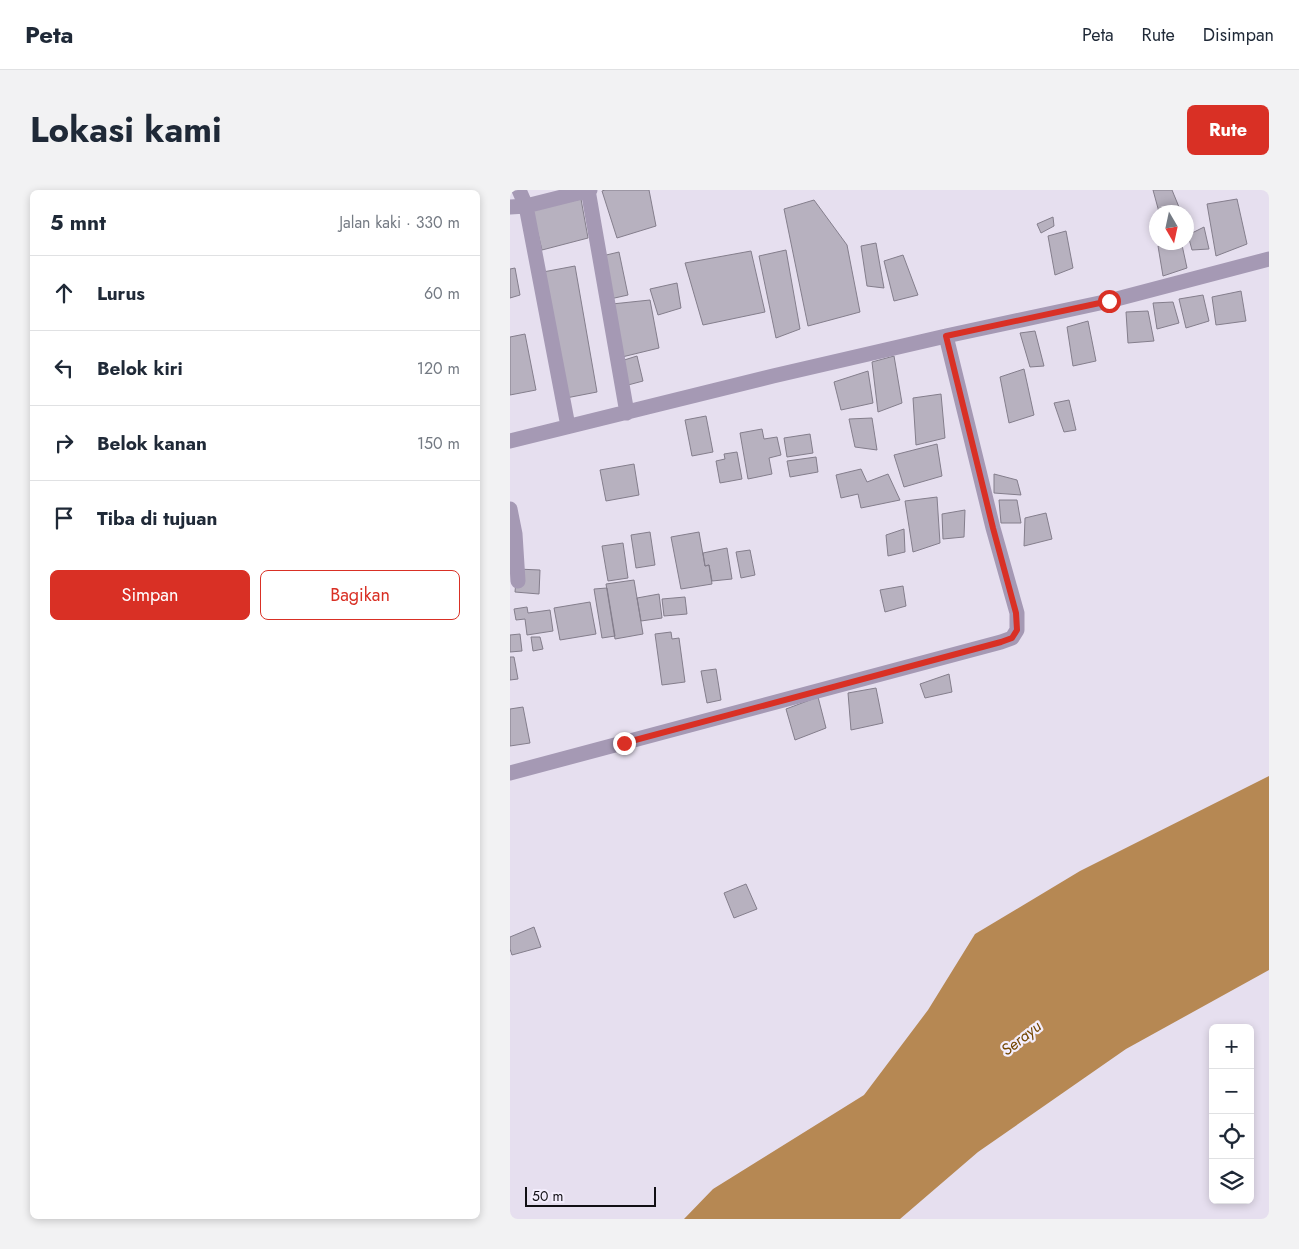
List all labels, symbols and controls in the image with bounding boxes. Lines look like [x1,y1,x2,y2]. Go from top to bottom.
text: Peta [25,17,74,52]
text: Peta [1082,22,1114,48]
text: Rute [1142,22,1175,48]
text: Disimpan [1203,22,1274,48]
text: Lokasi kami [30,105,222,155]
button: Rute [1187,105,1269,155]
north arrow [1149,205,1194,250]
text: 5 mnt [50,208,106,238]
text: Jalan kaki · 330 m [339,211,460,234]
icon: ahead [50,279,78,307]
text: Lurus [97,280,145,307]
text: 60 m [424,282,460,305]
route start [1098,290,1121,313]
icon: left [50,354,78,382]
text: Belok kiri [97,355,183,382]
text: 120 m [417,357,460,380]
icon: right [50,429,78,457]
text: Belok kanan [97,430,207,457]
text: 150 m [417,432,460,455]
icon: arrive [50,504,78,532]
text: Tiba di tujuan [97,505,217,532]
button: Simpan [50,570,250,620]
button: Bagikan [260,570,460,620]
route end [613,732,636,755]
water label: Serayu [996,1015,1046,1061]
map controls [1209,1024,1254,1204]
button: + [1209,1024,1254,1069]
button: − [1209,1069,1254,1114]
button: locate [1209,1114,1254,1159]
button: layers [1209,1159,1254,1204]
scale bar [525,1184,656,1207]
text: 50 m [532,1186,563,1206]

